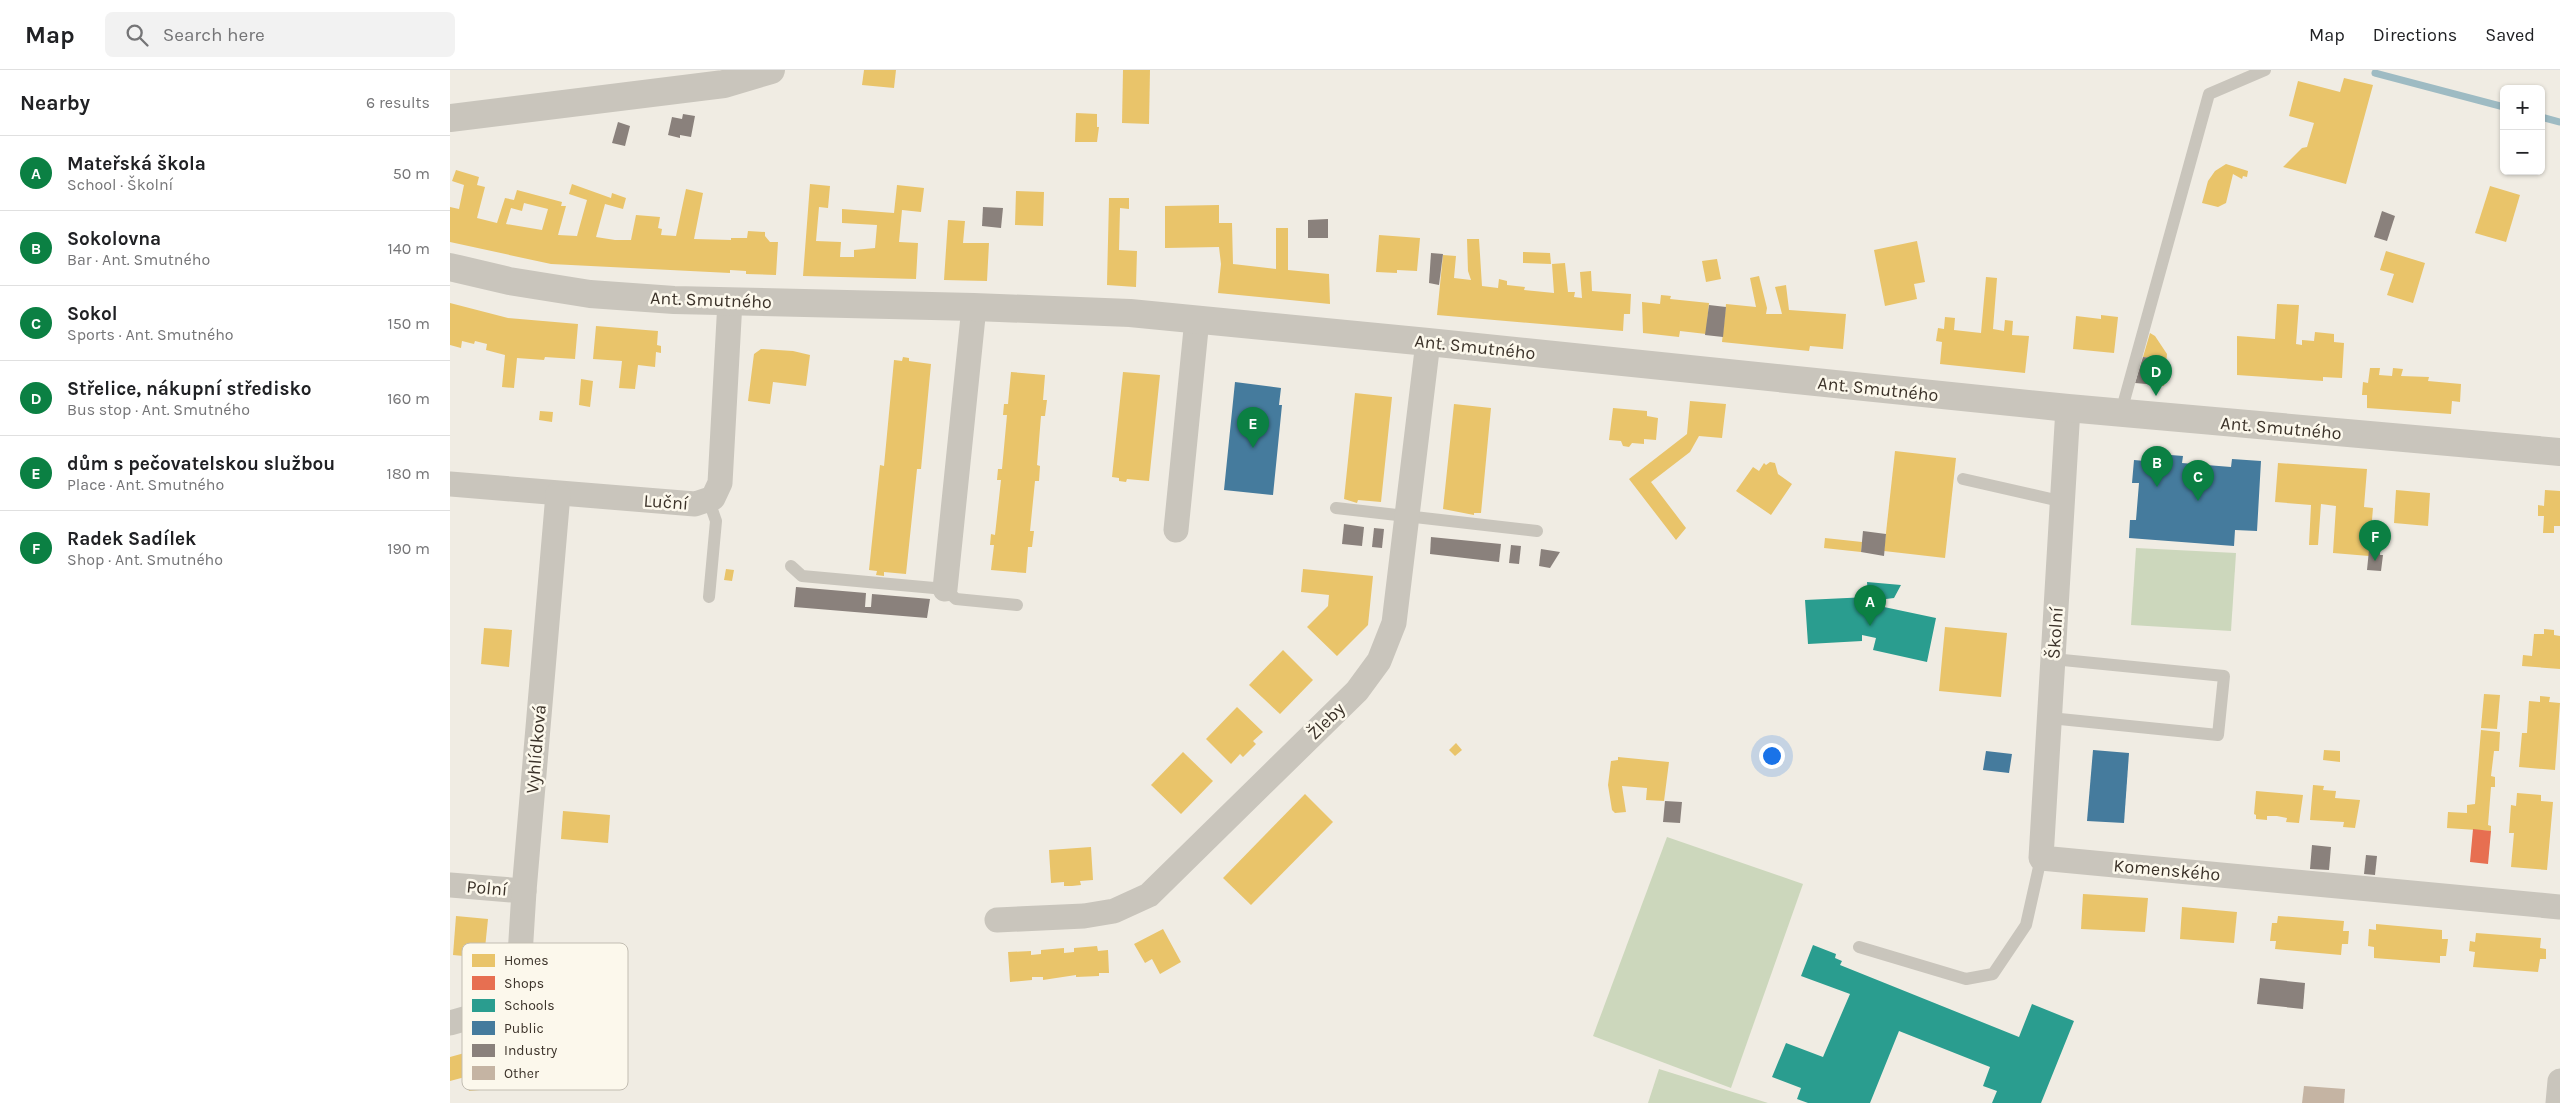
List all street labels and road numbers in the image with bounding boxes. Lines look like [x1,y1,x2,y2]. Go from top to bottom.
street label: Ant. Smutného [650,287,772,313]
street label: Ant. Smutného [1413,330,1537,364]
street label: Ant. Smutného [1816,372,1940,406]
street label: Ant. Smutného [2219,412,2343,444]
street label: Luční [643,489,690,515]
street label: Školní [2042,606,2068,660]
street label: Žleby [1303,697,1350,744]
street label: Vyhlídková [521,704,551,794]
street label: Komenského [2113,854,2221,886]
street label: Polní [466,875,509,901]

